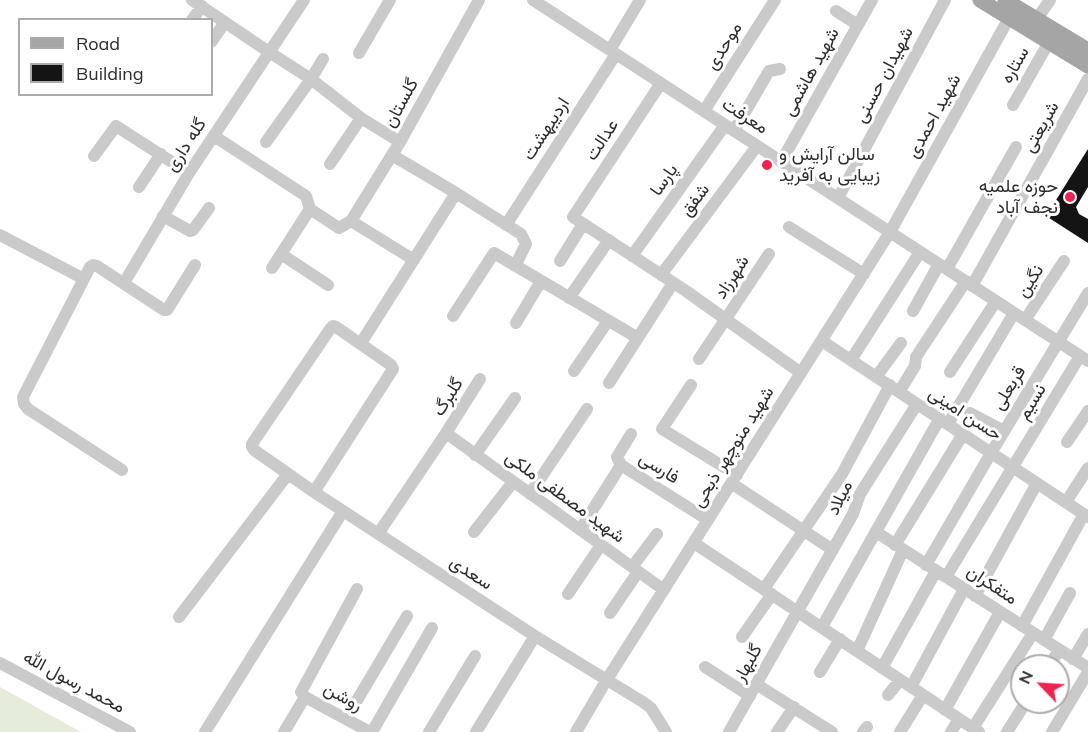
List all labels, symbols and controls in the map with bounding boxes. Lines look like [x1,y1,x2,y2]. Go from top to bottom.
legend [18,18,213,96]
street label: موحدی [701,18,747,74]
street label: شهیدان حسنی [850,23,918,127]
street label: شهید هاشمی [778,24,844,120]
text: Road [76,32,120,55]
street label: ستاره [996,43,1034,87]
text: Building [76,62,144,85]
street label: شهید احمدی [902,70,966,162]
street label: گلستان [379,75,423,131]
street label: معرفت [718,93,772,139]
street label: اردیبهشت [518,94,574,164]
street label: شریعتی [1018,98,1064,156]
street label: گله داری [161,114,211,176]
street label: عدالت [581,115,623,165]
place label: سالن آرایش و زیبایی به آفرید [779,144,880,186]
marker: سالن آرایش و زیبایی به آفرید [760,158,774,172]
street label: پارسا [645,160,683,200]
place label: حوزه علمیه نجف آباد [979,176,1058,219]
street label: شفق [676,179,714,221]
marker: حوزه علمیه نجف آباد [1063,190,1077,204]
street label: شهرزاد [710,251,754,303]
street label: نگین [1012,261,1048,301]
street label: قربعلی [987,362,1031,414]
street label: گلبرگ [428,374,468,420]
street label: نسیم [1013,380,1051,424]
street label: حسن امینی [924,382,1006,446]
street label: شهید منوچهر ذبحی [687,383,779,511]
street label: شهید مصطفی ملکی [501,446,629,548]
street label: فارسی [635,447,683,489]
street label: میلاد [822,477,858,519]
street label: سعدی [446,551,496,595]
street label: متفکران [963,561,1021,609]
street label: گلبهار [729,640,767,686]
street label: محمد رسول الله [19,646,129,718]
north arrow [1010,654,1070,714]
text: N [1014,668,1037,687]
street label: روشن [320,678,366,716]

